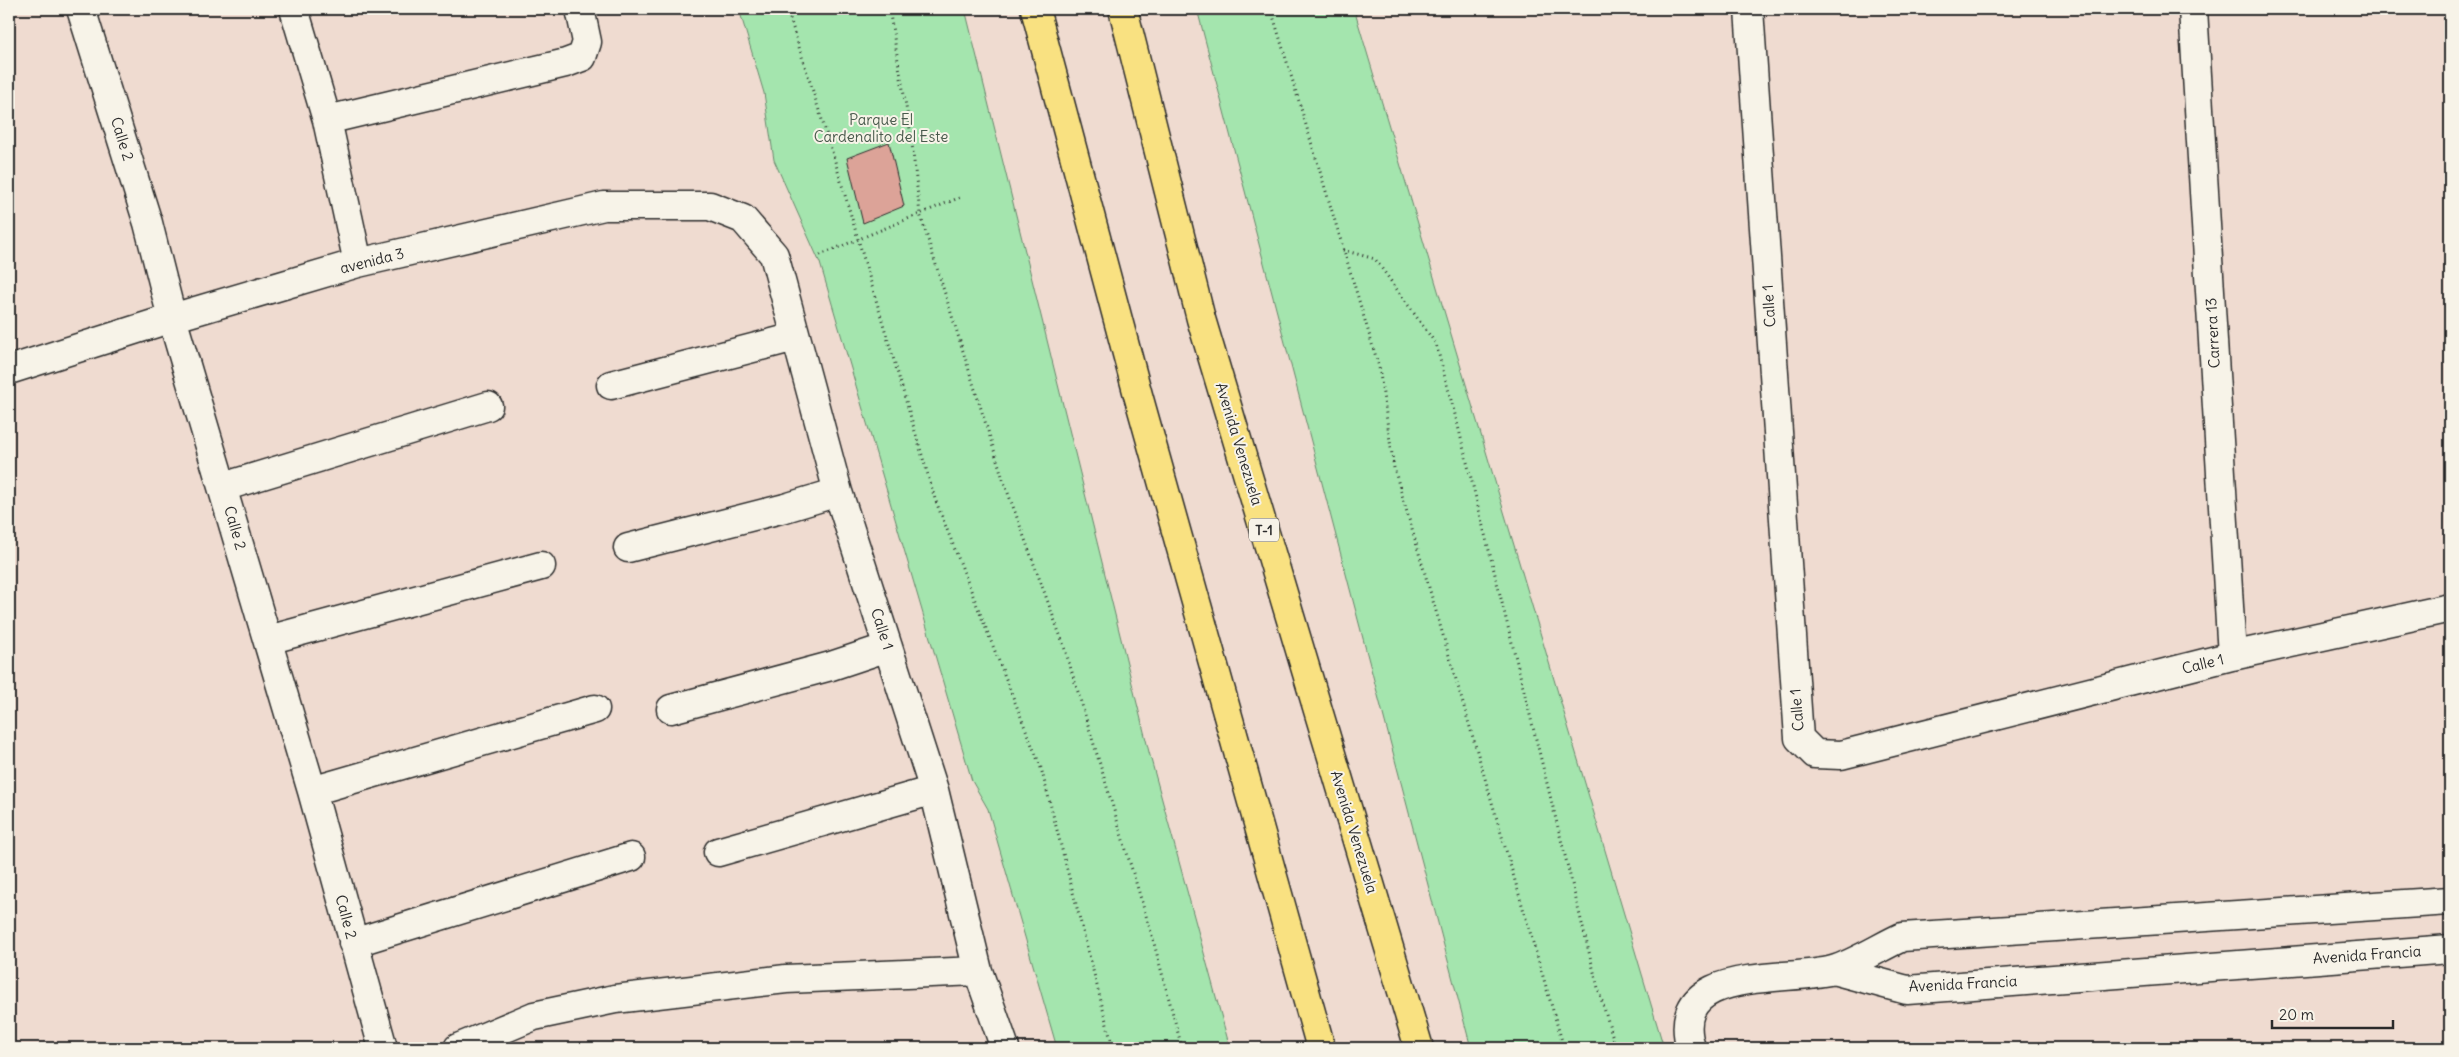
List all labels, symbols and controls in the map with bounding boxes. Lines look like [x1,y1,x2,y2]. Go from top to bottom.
park label: Parque El Cardenalito del Este [814,110,948,146]
street label: Calle 2 [107,115,138,163]
street label: avenida 3 [338,243,406,278]
street label: Calle 1 [1758,284,1779,328]
street label: Carrera 13 [2201,297,2224,369]
street label: Avenida Venezuela [1212,380,1267,508]
street label: Calle 2 [220,504,251,552]
road number: T-1 [1249,518,1279,542]
street label: Calle 1 [867,606,898,652]
street label: Calle 1 [2180,649,2226,678]
street label: Calle 1 [1785,688,1808,732]
street label: Avenida Venezuela [1327,768,1382,896]
street label: Calle 2 [331,893,361,941]
street label: Avenida Francia [2312,941,2422,968]
street label: Avenida Francia [1908,971,2018,996]
scale bar [2272,997,2393,1029]
text: 20 m [2279,1005,2314,1024]

